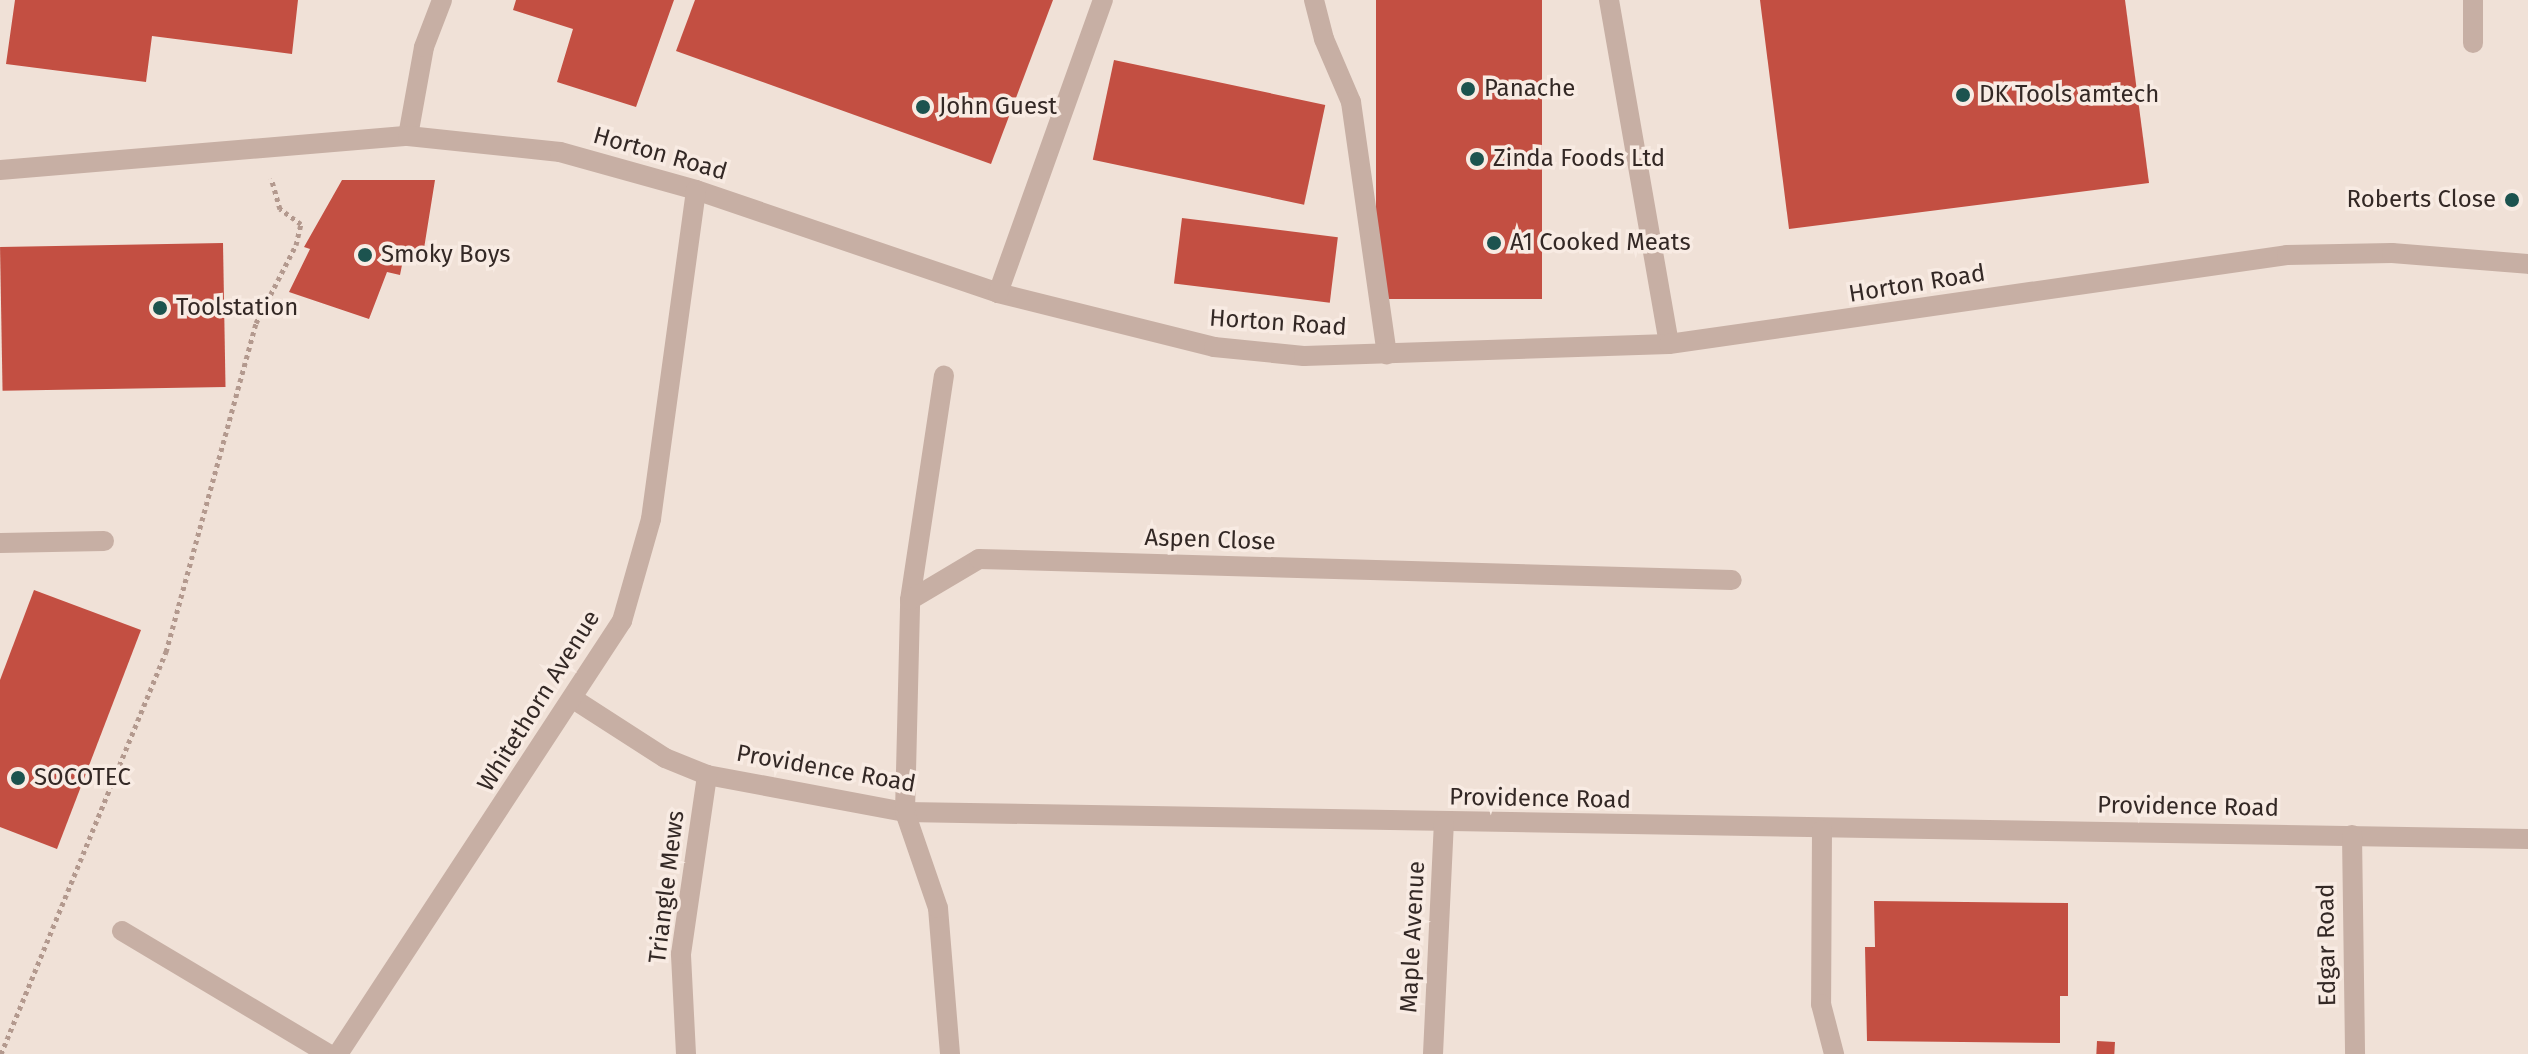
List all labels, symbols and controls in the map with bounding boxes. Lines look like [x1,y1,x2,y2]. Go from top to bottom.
place label: Panache [1484,75,1575,103]
marker: Panache [1459,80,1477,98]
place label: DK Tools amtech [1979,81,2159,109]
marker: DK Tools amtech [1954,86,1972,104]
place label: John Guest [939,93,1057,121]
marker: John Guest [914,98,932,116]
street label: Horton Road [590,121,730,187]
place label: Zinda Foods Ltd [1493,145,1665,173]
marker: Zinda Foods Ltd [1468,150,1486,168]
place label: Roberts Close [2347,186,2496,214]
marker: Roberts Close [2503,191,2521,209]
place label: A1 Cooked Meats [1510,229,1691,257]
marker: A1 Cooked Meats [1485,234,1503,252]
place label: Smoky Boys [381,241,510,269]
marker: Smoky Boys [356,246,374,264]
street label: Horton Road [1847,259,1987,309]
place label: Toolstation [176,294,298,322]
marker: Toolstation [151,299,169,317]
street label: Horton Road [1208,304,1348,342]
street label: Aspen Close [1144,523,1276,557]
street label: Whitethorn Avenue [472,605,606,797]
street label: Providence Road [734,739,918,799]
place label: SOCOTEC [34,764,131,792]
marker: SOCOTEC [9,769,27,787]
street label: Providence Road [1449,783,1631,815]
street label: Providence Road [2097,791,2279,823]
street label: Triangle Mews [643,809,691,965]
street label: Maple Avenue [1395,860,1431,1014]
street label: Edgar Road [2312,883,2342,1007]

